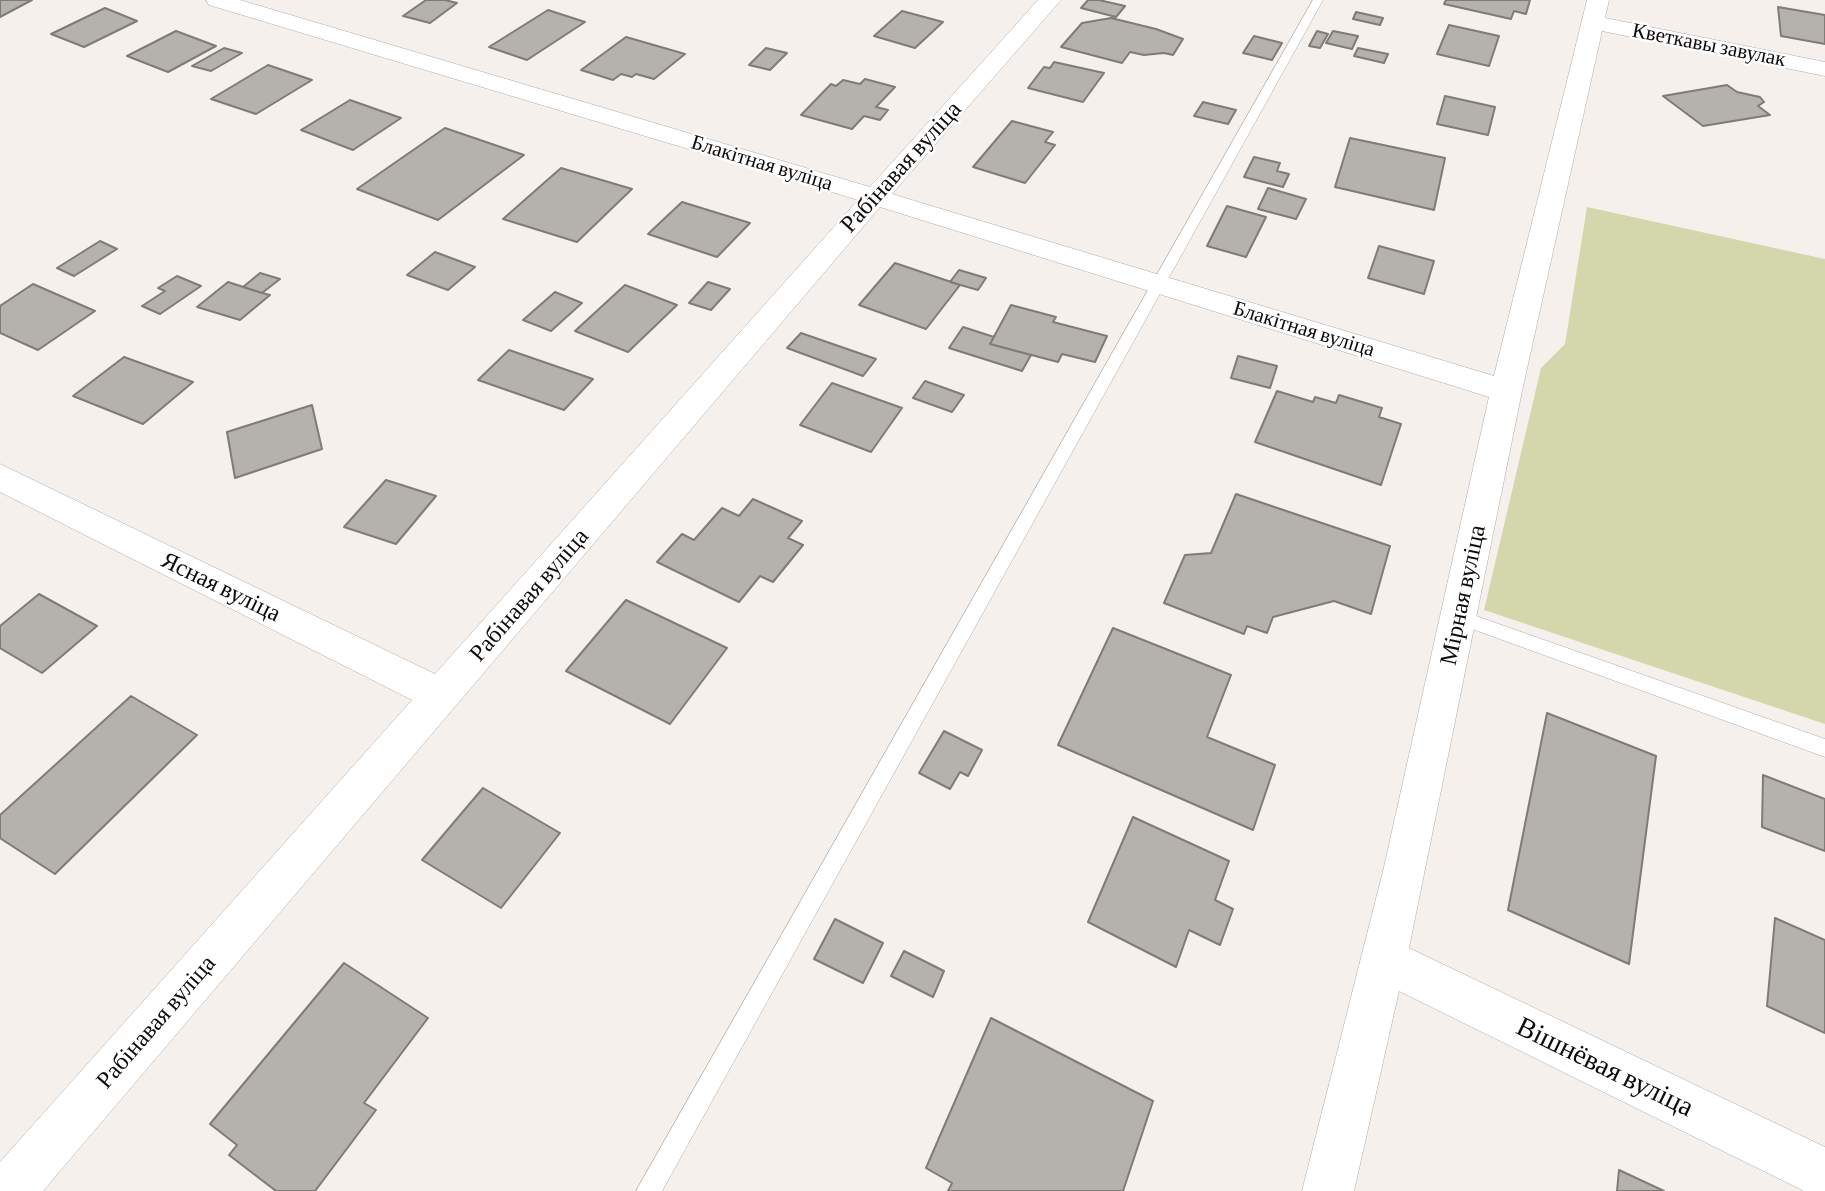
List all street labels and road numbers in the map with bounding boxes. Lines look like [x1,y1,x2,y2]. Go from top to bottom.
street label: Кветкавы завулак [1630,18,1788,72]
street label: Рабінавая вуліца [834,95,968,239]
street label: Блакітная вуліца [688,130,836,196]
street label: Блакітная вуліца [1230,296,1378,362]
street label: Рабінавая вуліца [463,522,595,668]
street label: Мірная вуліца [1434,522,1492,668]
street label: Ясная вуліца [157,546,285,628]
street label: Рабінавая вуліца [90,949,222,1095]
street label: Вішнёвая вуліца [1511,1010,1699,1124]

